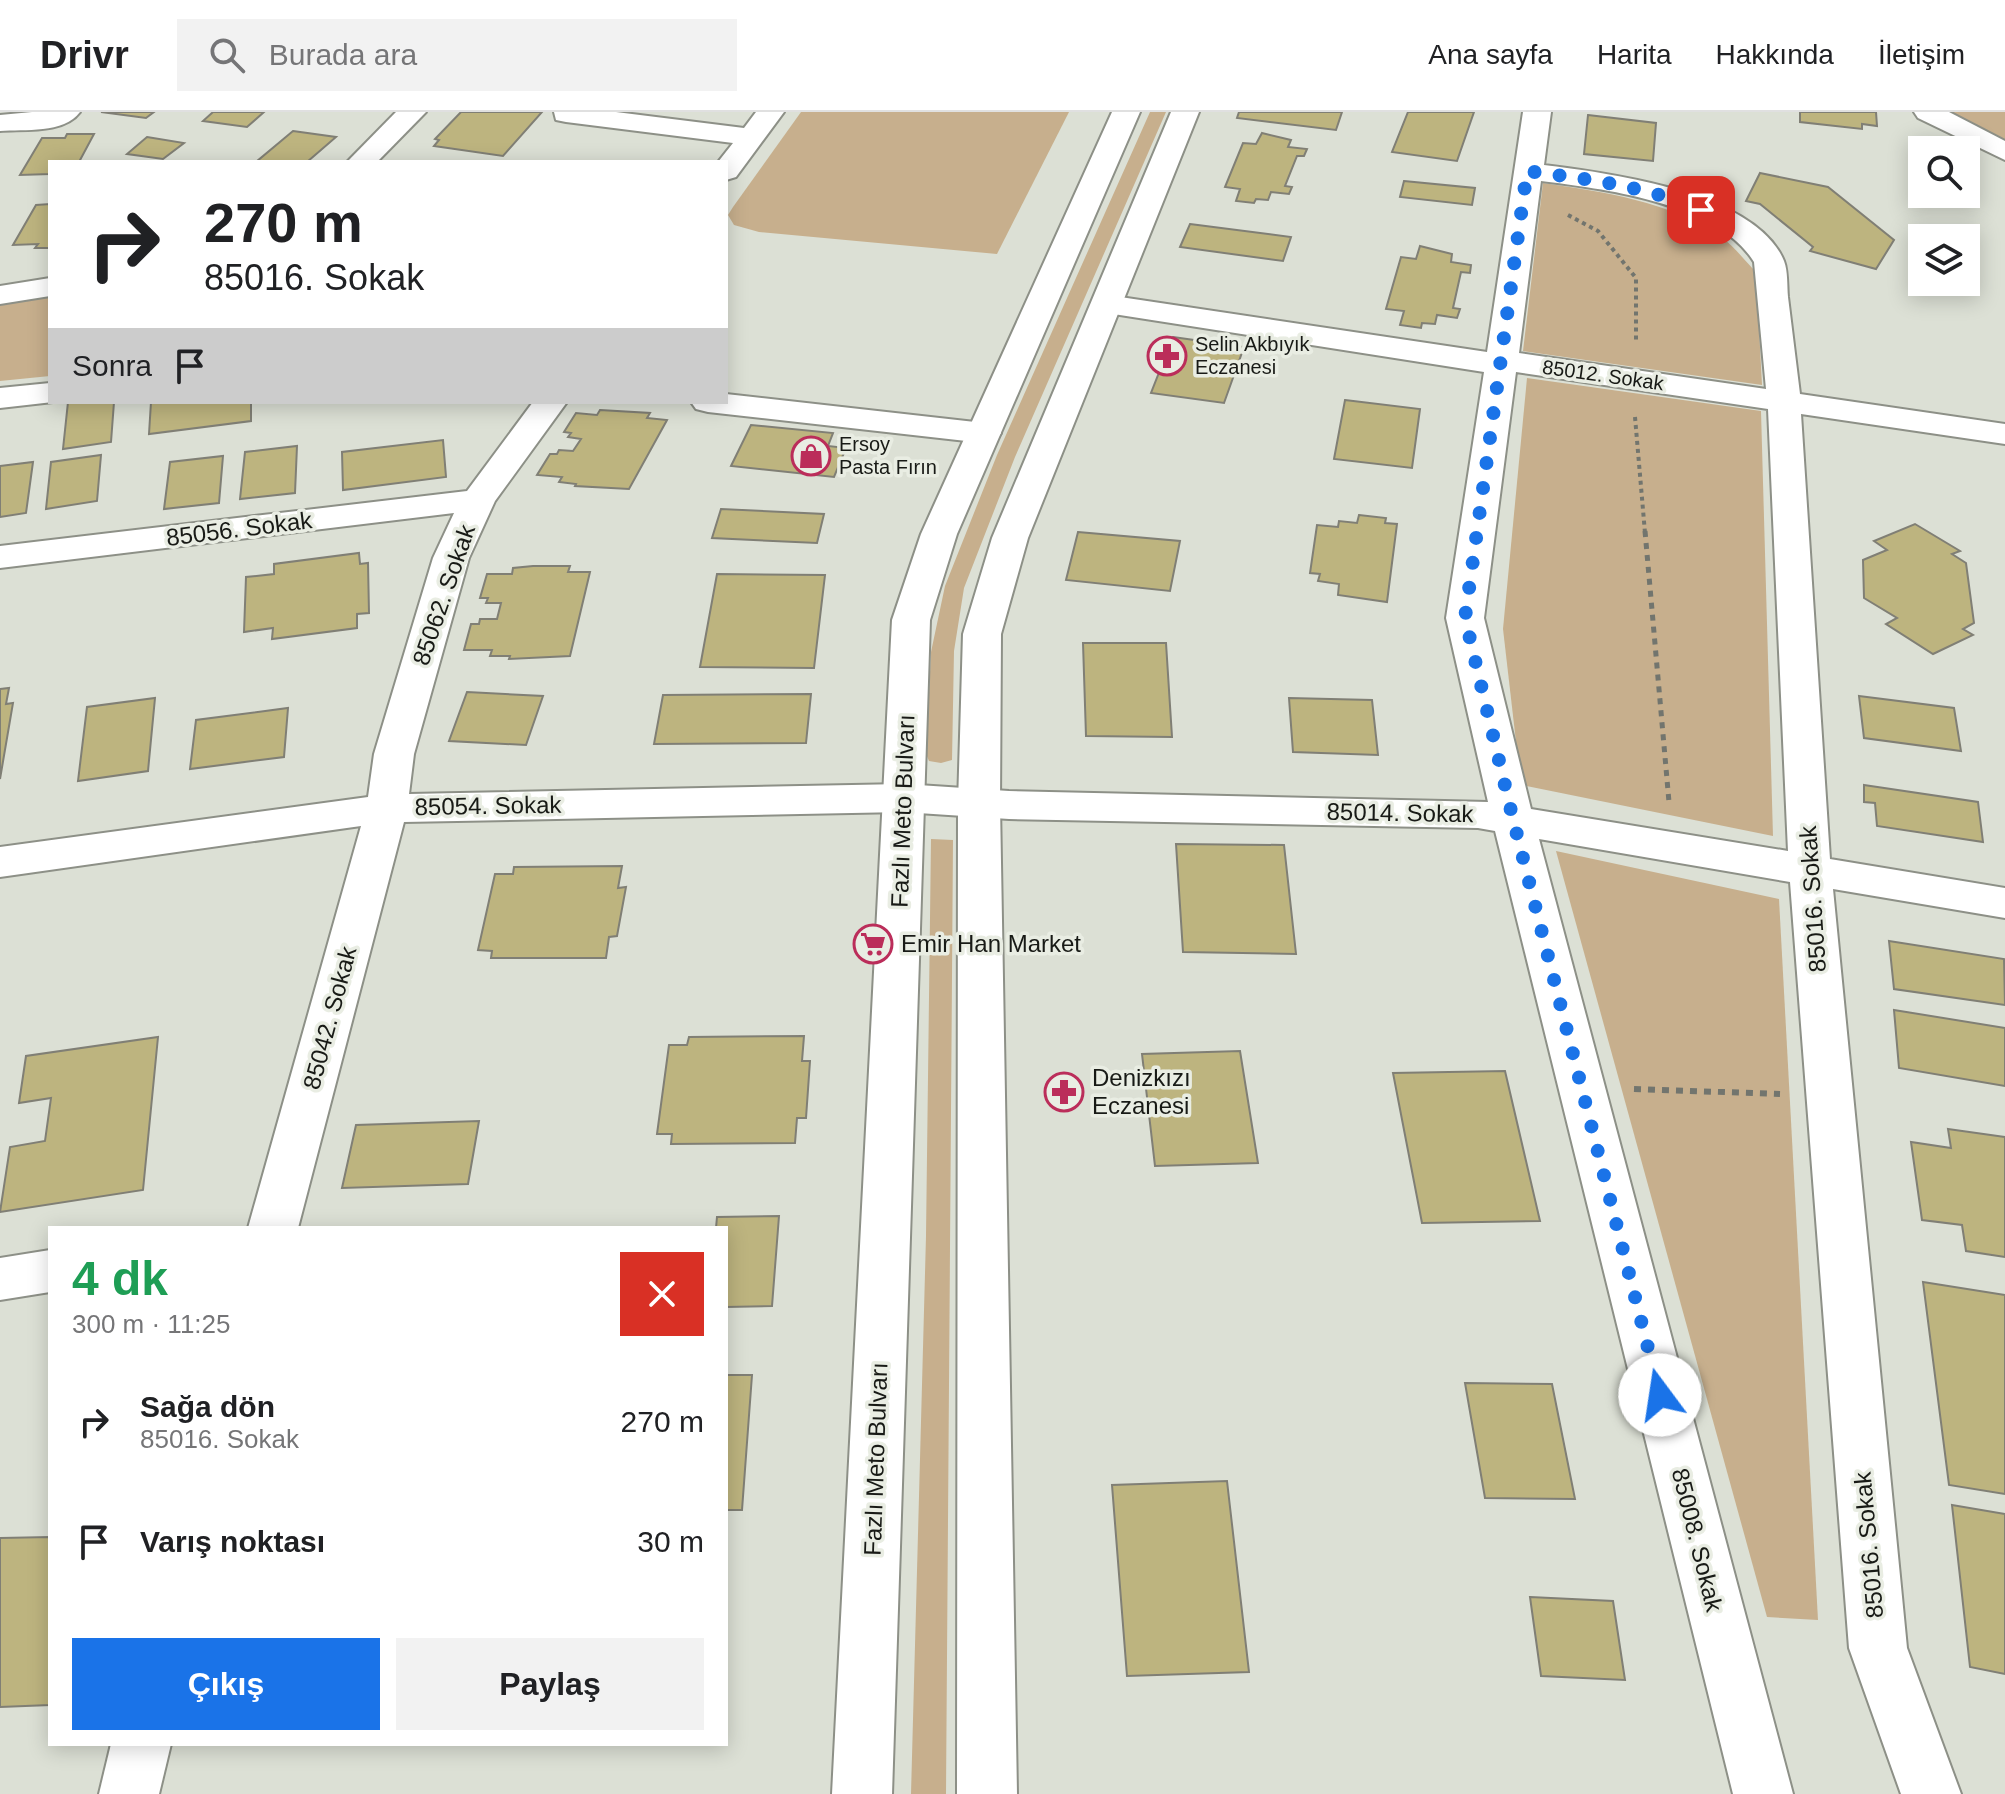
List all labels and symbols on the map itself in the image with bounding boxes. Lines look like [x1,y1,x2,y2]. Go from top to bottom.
pin [1667,176,1735,244]
place label: Selin Akbıyık Eczanesi [1195,333,1311,378]
pharmacy icon: Selin Akbıyık Eczanesi [1146,335,1188,377]
street label: 85012. Sokak [1541,356,1666,395]
place label: Ersoy Pasta Fırın [839,433,937,478]
shop icon: Ersoy Pasta Fırın [790,435,832,477]
street label: 85056. Sokak [164,506,314,551]
street label: 85062. Sokak [407,520,481,669]
street label: Fazlı Meto Bulvarı [886,714,919,908]
street label: 85054. Sokak [414,791,563,820]
street label: 85014. Sokak [1326,798,1475,827]
street label: 85016. Sokak [1794,824,1831,973]
supermarket icon: Emir Han Market [852,923,894,965]
place label: Emir Han Market [901,930,1081,957]
street label: 85042. Sokak [297,943,362,1092]
place label: Denizkızı Eczanesi [1092,1064,1191,1119]
pharmacy icon: Denizkızı Eczanesi [1043,1071,1085,1113]
position arrow [1618,1353,1702,1437]
street label: Fazlı Meto Bulvarı [859,1362,892,1556]
street label: 85008. Sokak [1667,1465,1729,1615]
street label: 85016. Sokak [1849,1470,1888,1619]

